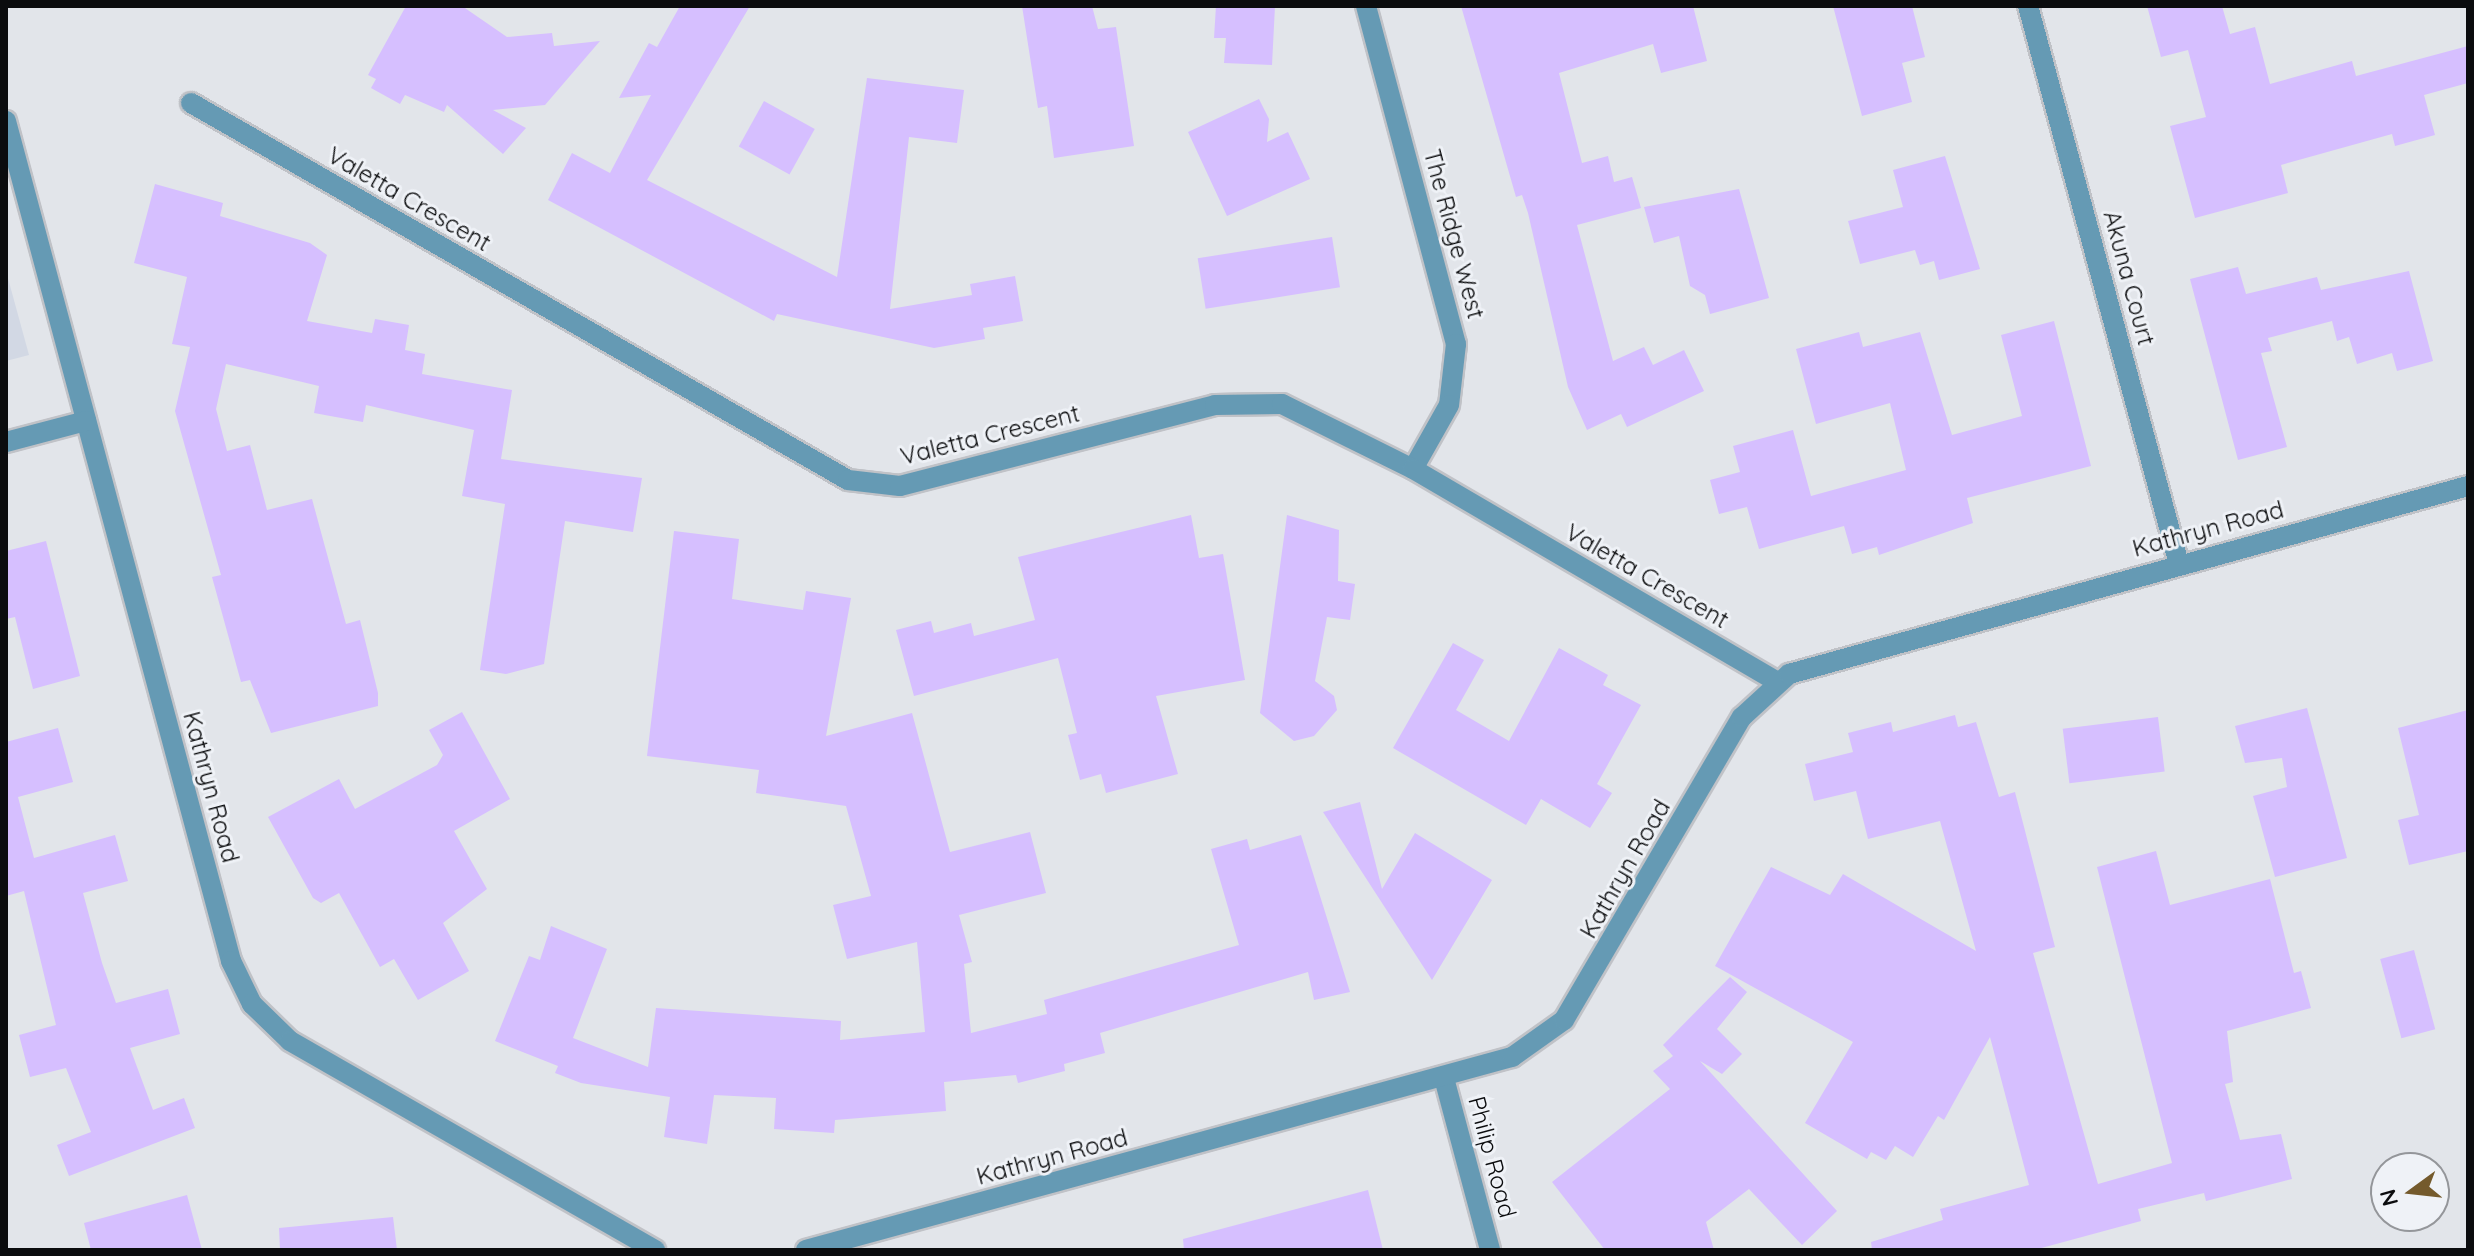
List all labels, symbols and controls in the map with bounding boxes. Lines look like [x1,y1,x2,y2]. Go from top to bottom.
street label: Valetta Crescent [322,141,496,257]
street label: The Ridge West [1418,146,1490,322]
street label: Akuna Court [2097,208,2161,348]
street label: Valetta Crescent [897,399,1083,471]
street label: Kathryn Road [2129,495,2287,563]
street label: Valetta Crescent [1560,518,1734,634]
street label: Kathryn Road [177,708,245,866]
street label: Kathryn Road [1574,795,1676,943]
street label: Philip Road [1462,1093,1522,1221]
street label: Kathryn Road [973,1123,1131,1191]
north arrow [2370,1152,2450,1232]
text: N [2373,1186,2404,1209]

